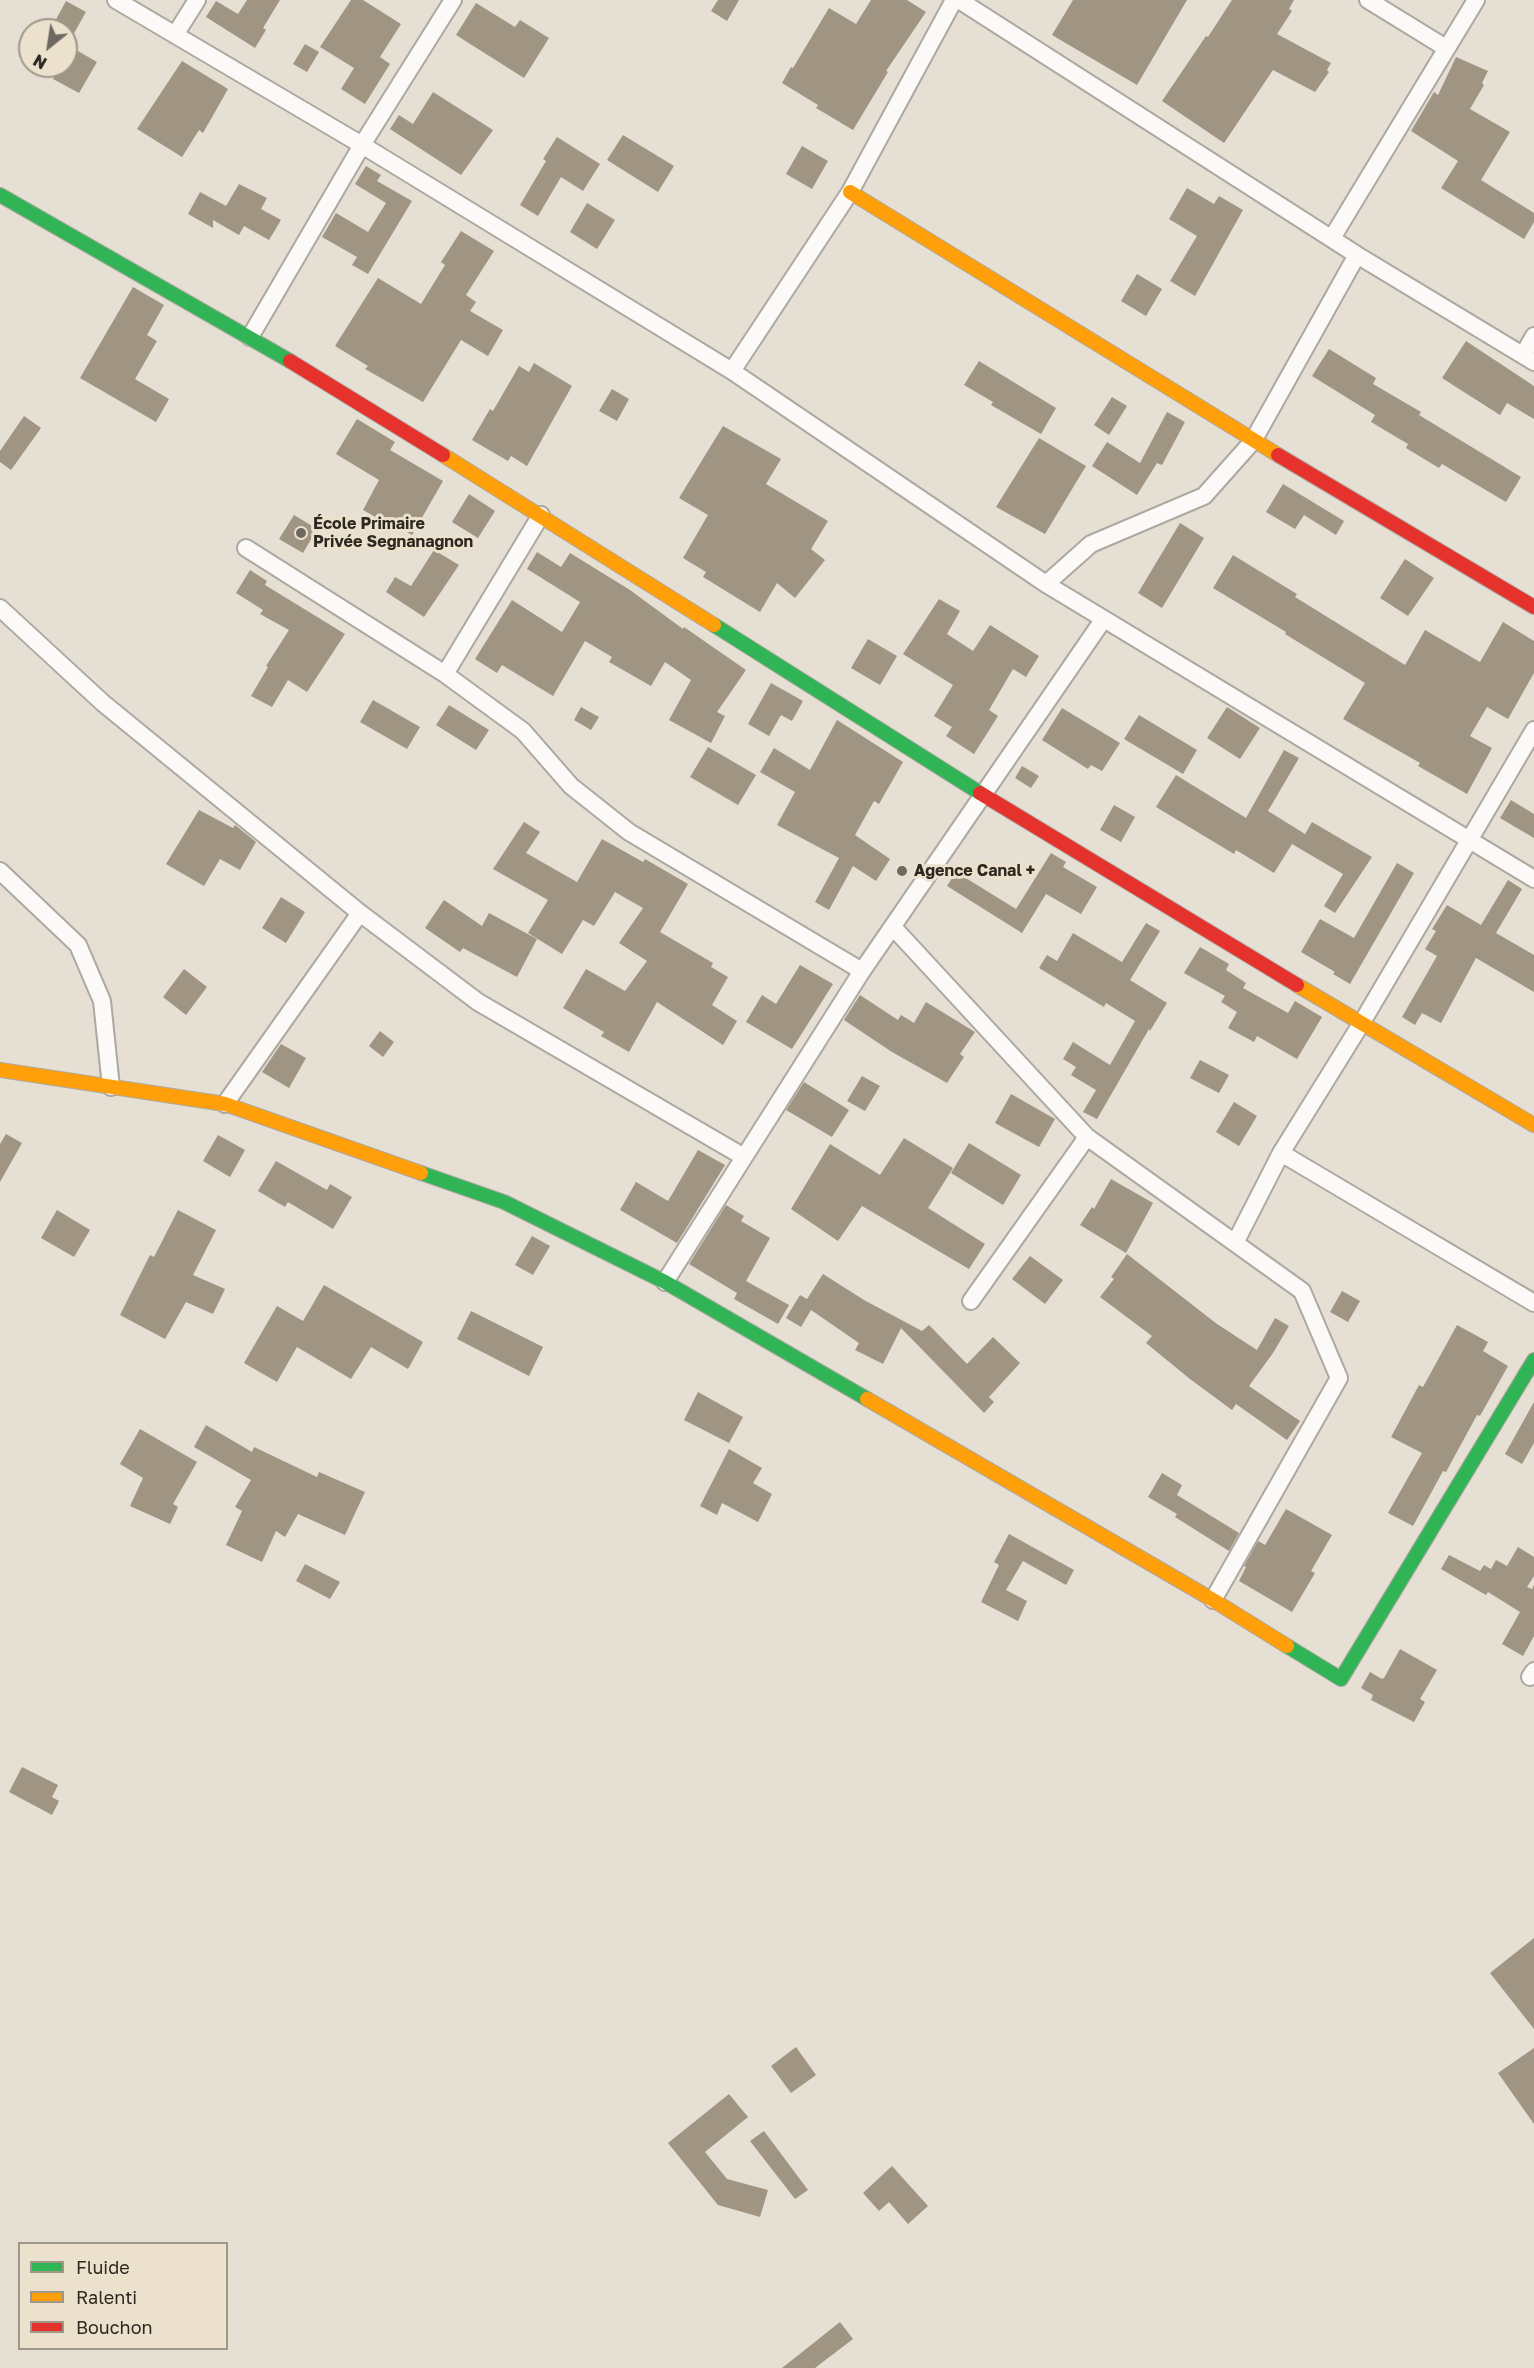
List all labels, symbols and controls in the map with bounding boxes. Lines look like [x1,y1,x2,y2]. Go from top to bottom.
north arrow [18,18,78,78]
text: N [30,50,50,74]
place label: École Primaire Privée Segnanagnon [313,514,473,552]
marker: École Primaire Privée Segnanagnon [294,526,308,540]
place label: Agence Canal + [914,861,1035,881]
marker: Agence Canal + [895,864,909,878]
legend [18,2242,228,2350]
text: Fluide [76,2256,130,2278]
text: Ralenti [76,2286,137,2308]
text: Bouchon [76,2316,153,2338]

